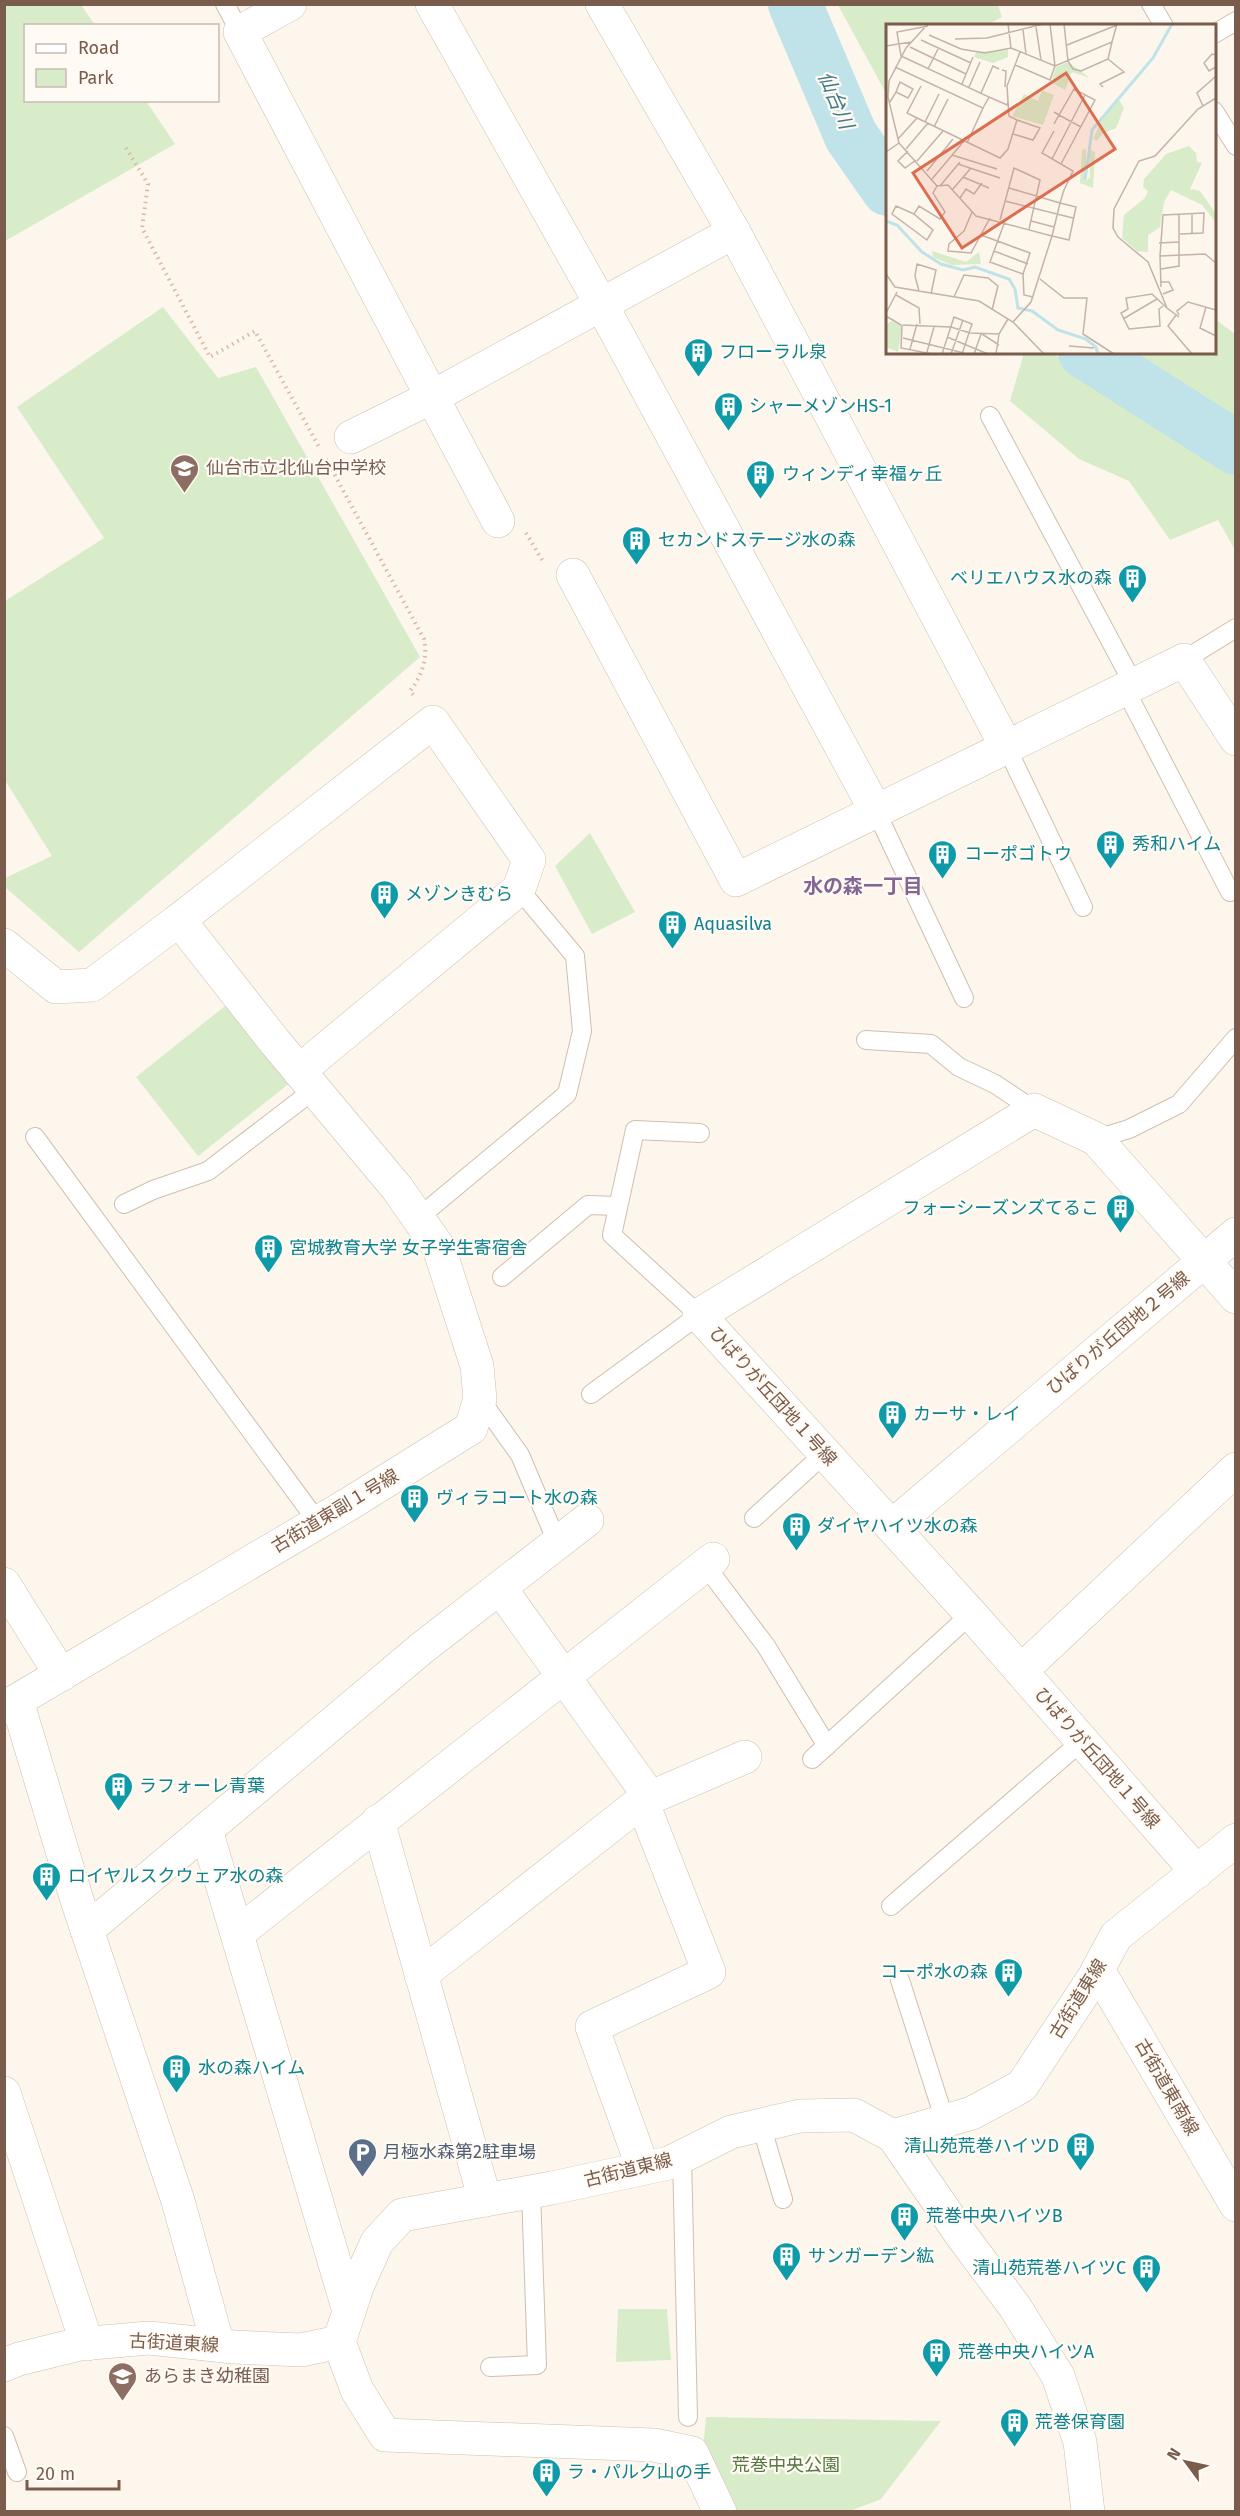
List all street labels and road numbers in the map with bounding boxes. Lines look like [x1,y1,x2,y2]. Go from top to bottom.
street label: ひばりが丘団地２号線 [1042,1267,1194,1399]
street label: ひばりが丘団地１号線 [705,1322,841,1470]
street label: 古街道東副１号線 [268,1464,402,1558]
street label: ひばりが丘団地１号線 [1030,1683,1164,1833]
street label: 古街道東線 [1045,1955,1111,2043]
street label: 古街道東南線 [1130,2035,1204,2139]
street label: 古街道東線 [582,2148,674,2192]
street label: 古街道東線 [128,2330,220,2356]

